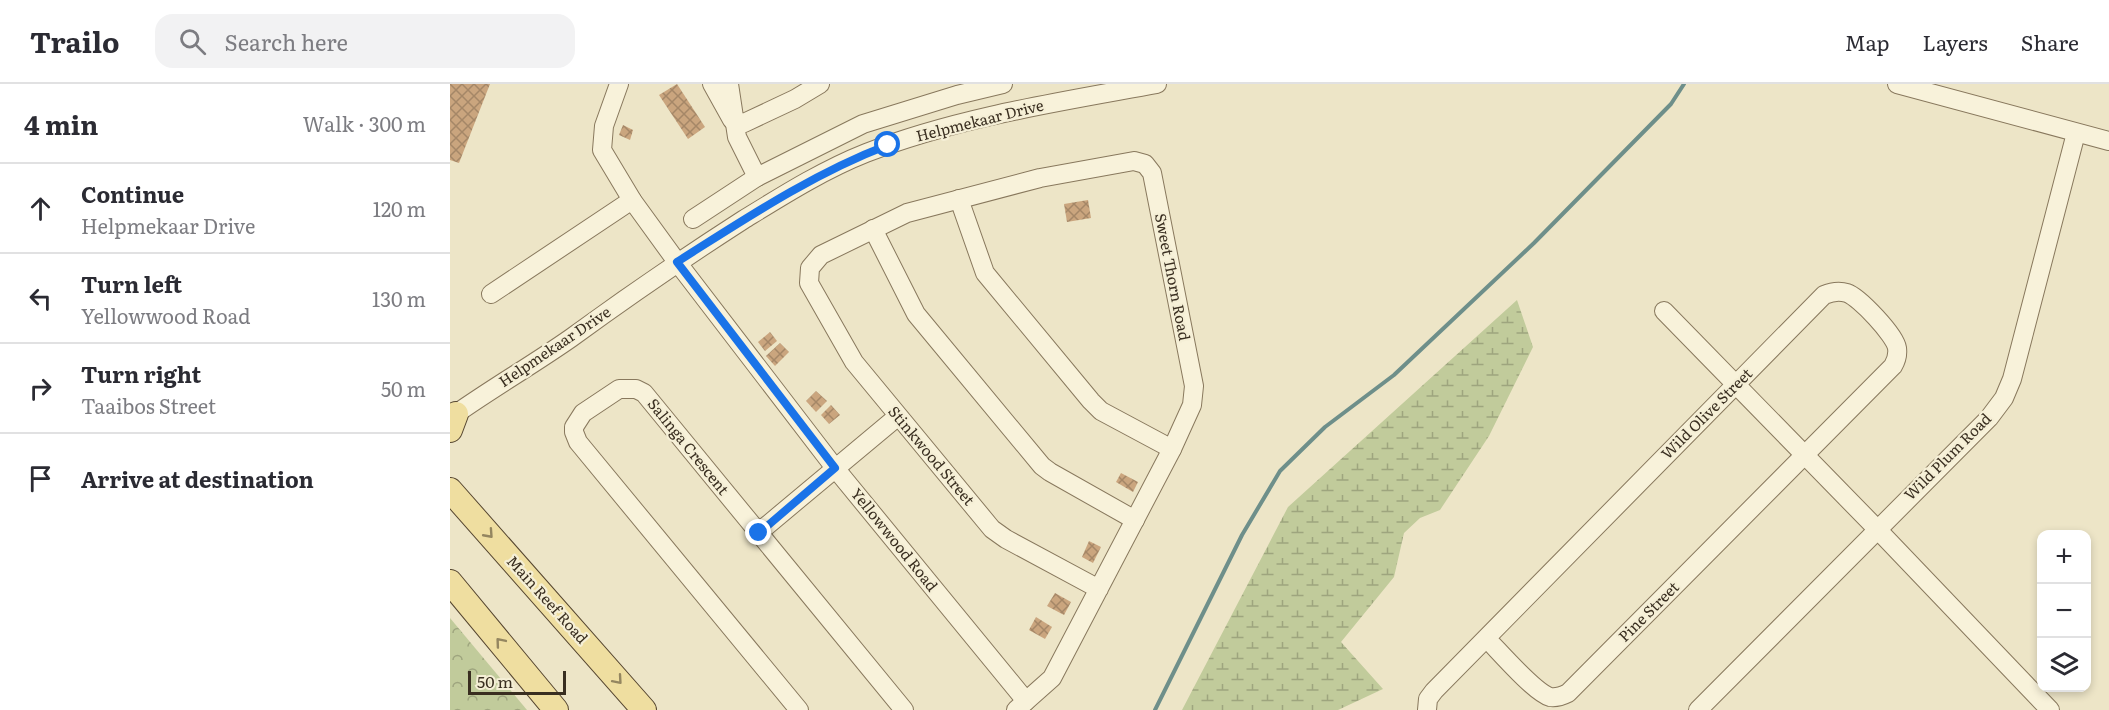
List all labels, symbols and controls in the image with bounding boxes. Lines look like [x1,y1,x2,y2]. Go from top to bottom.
search box [155,14,575,68]
text: Trailo [30,20,119,62]
icon: search [176,25,209,58]
text: Search here [224,25,348,58]
text: Map [1845,26,1890,57]
text: Layers [1923,26,1988,57]
text: Share [2021,26,2079,57]
street label: Helpmekaar Drive [913,93,1046,147]
text: 4 min [24,104,98,143]
text: Walk · 300 m [303,108,426,138]
route start [874,131,900,157]
text: Continue [81,177,184,210]
icon: ahead [24,192,57,225]
text: 120 m [373,193,426,223]
text: Helpmekaar Drive [81,210,255,240]
street label: Sweet Thorn Road [1150,211,1197,342]
text: Turn left [81,267,182,300]
icon: left [24,282,57,315]
text: 130 m [372,283,426,313]
text: Yellowwood Road [81,300,251,330]
street label: Helpmekaar Drive [494,300,615,392]
text: Turn right [81,357,201,390]
street label: Wild Olive Street [1655,362,1757,464]
icon: right [24,372,57,405]
text: 50 m [381,373,426,403]
text: Taaibos Street [81,390,216,420]
street label: Salinga Crescent [643,393,735,499]
street label: Stinkwood Street [883,400,981,510]
street label: Wild Plum Road [1898,407,1996,505]
icon: arrive [24,462,57,495]
text: Arrive at destination [81,462,314,495]
street label: Yellowwood Road [846,482,944,596]
route end [745,519,771,545]
one-way arrow [482,527,493,537]
map controls [2037,530,2091,692]
button: + [2037,530,2091,584]
street label: Main Reef Road [502,550,594,648]
street label: Pine Street [1612,575,1683,646]
button: − [2037,584,2091,638]
one-way arrow [496,638,507,649]
button: layers [2037,638,2091,692]
scale bar [468,668,566,696]
text: 50 m [477,669,513,693]
one-way arrow [611,673,622,684]

